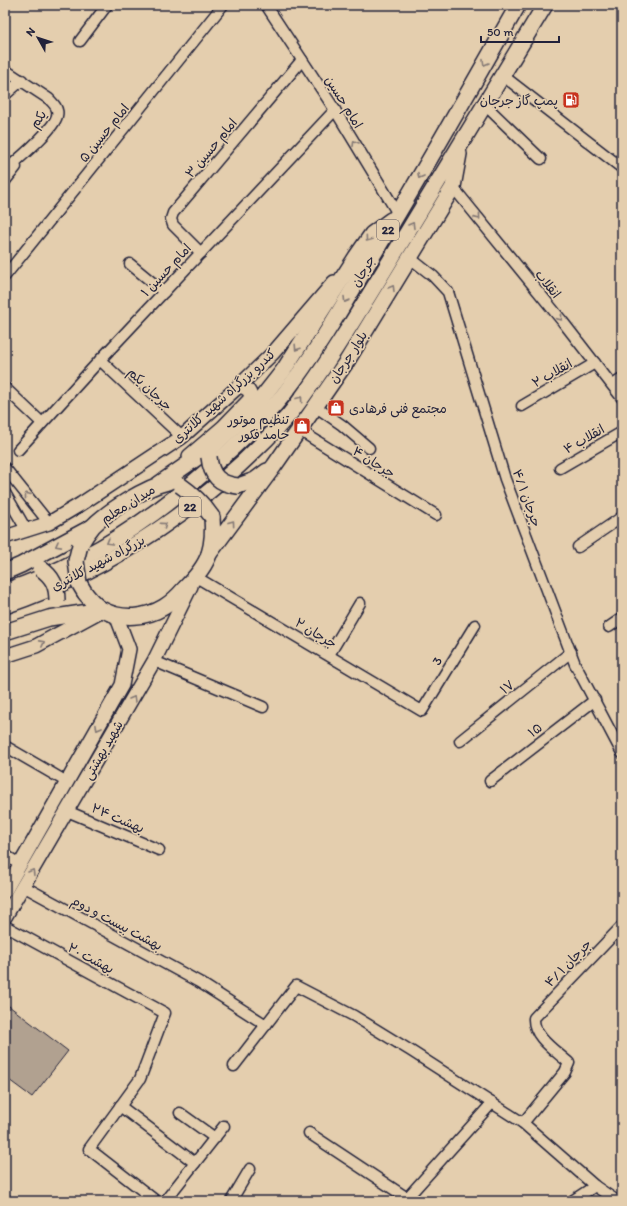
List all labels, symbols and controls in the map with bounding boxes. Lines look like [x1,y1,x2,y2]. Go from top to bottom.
north arrow [18,18,58,58]
scale bar [481,18,559,44]
text: N [23,25,38,39]
text: 50 m [487,25,513,39]
one-way arrow [482,59,489,66]
street label: امام حسین [319,73,366,133]
fuel station icon: پمپ گاز جرجان [561,90,581,110]
place label: پمپ گاز جرجان [480,93,558,109]
street label: امام حسین ۵ [76,101,134,167]
street label: یکم [27,107,52,133]
street label: امام حسین ۳ [182,115,242,183]
one-way arrow [352,140,360,147]
one-way arrow [417,172,424,179]
one-way arrow [473,213,480,220]
road number: 22 [377,220,399,240]
one-way arrow [407,222,414,229]
one-way arrow [366,235,373,242]
street label: امام حسین ۱ [138,241,196,302]
street label: جرجان [348,252,379,290]
street label: انقلاب [531,267,564,302]
one-way arrow [387,285,394,292]
one-way arrow [344,296,351,303]
one-way arrow [555,314,562,321]
street label: بلوار جرجان [326,328,371,386]
one-way arrow [294,344,302,351]
street label: کندرو بزرگراه شهید کلانتری [169,345,280,448]
street label: ۲ انقلاب [529,356,575,391]
street label: جرجان یکم [123,364,175,416]
one-way arrow [295,397,302,404]
shop icon: مجتمع فنی فرهادی [326,398,346,418]
place label: مجتمع فنی فرهادی [349,401,447,419]
place label: تنظیم موتور حامد فکور [227,412,290,443]
shop icon: تنظیم موتور حامد فکور [292,416,312,436]
street label: ۴ انقلاب [561,421,608,458]
street label: ۴ جرجان [350,443,398,482]
street label: جرجان ۱ /۴ [509,467,544,529]
street label: میدان معلم [98,481,159,529]
one-way arrow [25,492,32,499]
road number: 22 [179,497,201,517]
one-way arrow [227,520,235,527]
one-way arrow [160,522,167,530]
street label: بزرگراه شهید کلانتری [49,532,148,595]
one-way arrow [106,538,113,545]
one-way arrow [55,541,62,548]
street label: جرجان ۲ [292,615,340,652]
one-way arrow [37,640,45,648]
street label: 3 [429,654,445,668]
street label: ۱۷ [497,677,517,697]
one-way arrow [128,696,135,703]
street label: شهید بهشتی [80,718,128,783]
street label: ۱۵ [525,720,545,740]
one-way arrow [96,724,103,731]
street label: بهشت ۲۴ [89,800,147,837]
one-way arrow [28,869,35,876]
street label: بهشت بیست و دوم [68,893,165,956]
street label: جرجان ۱ /۴ [542,936,595,991]
street label: بهشت ۲۰ [65,940,117,977]

